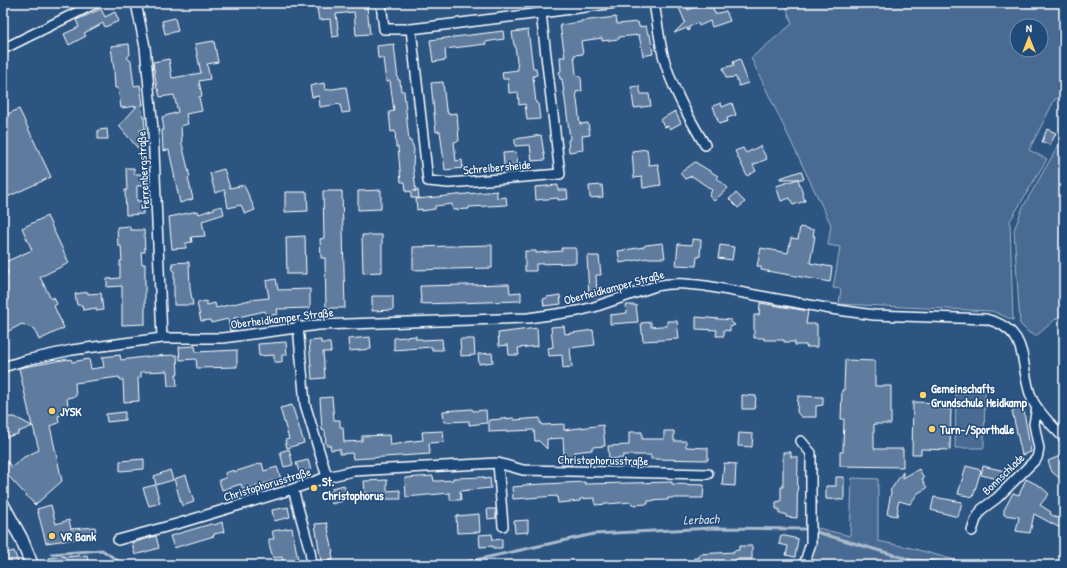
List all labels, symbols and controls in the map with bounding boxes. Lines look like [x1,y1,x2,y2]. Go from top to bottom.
north arrow [1009,18,1049,58]
text: N [1026,21,1032,35]
street label: Ferrenbergstraße [132,131,154,210]
street label: Schreibersheide [462,156,532,178]
street label: Oberheidkamper Straße [562,265,666,309]
street label: Oberheidkamper Straße [230,303,335,333]
place label: Gemeinschafts Grundschule Heidkamp [931,380,1028,412]
marker: Gemeinschafts Grundschule Heidkamp [918,390,928,400]
place label: JYSK [60,403,82,420]
marker: JYSK [47,406,57,416]
place label: Turn-/Sporthalle [939,421,1015,439]
marker: Turn-/Sporthalle [927,424,937,434]
street label: Bonnschlade [978,449,1028,499]
street label: Christophorusstraße [557,451,649,469]
street label: Christophorusstraße [221,463,313,505]
place label: St. Christophorus [322,473,384,505]
marker: St. Christophorus [309,483,319,493]
water label: Lerbach [683,509,721,529]
place label: VR Bank [60,528,96,545]
marker: VR Bank [47,531,57,541]

